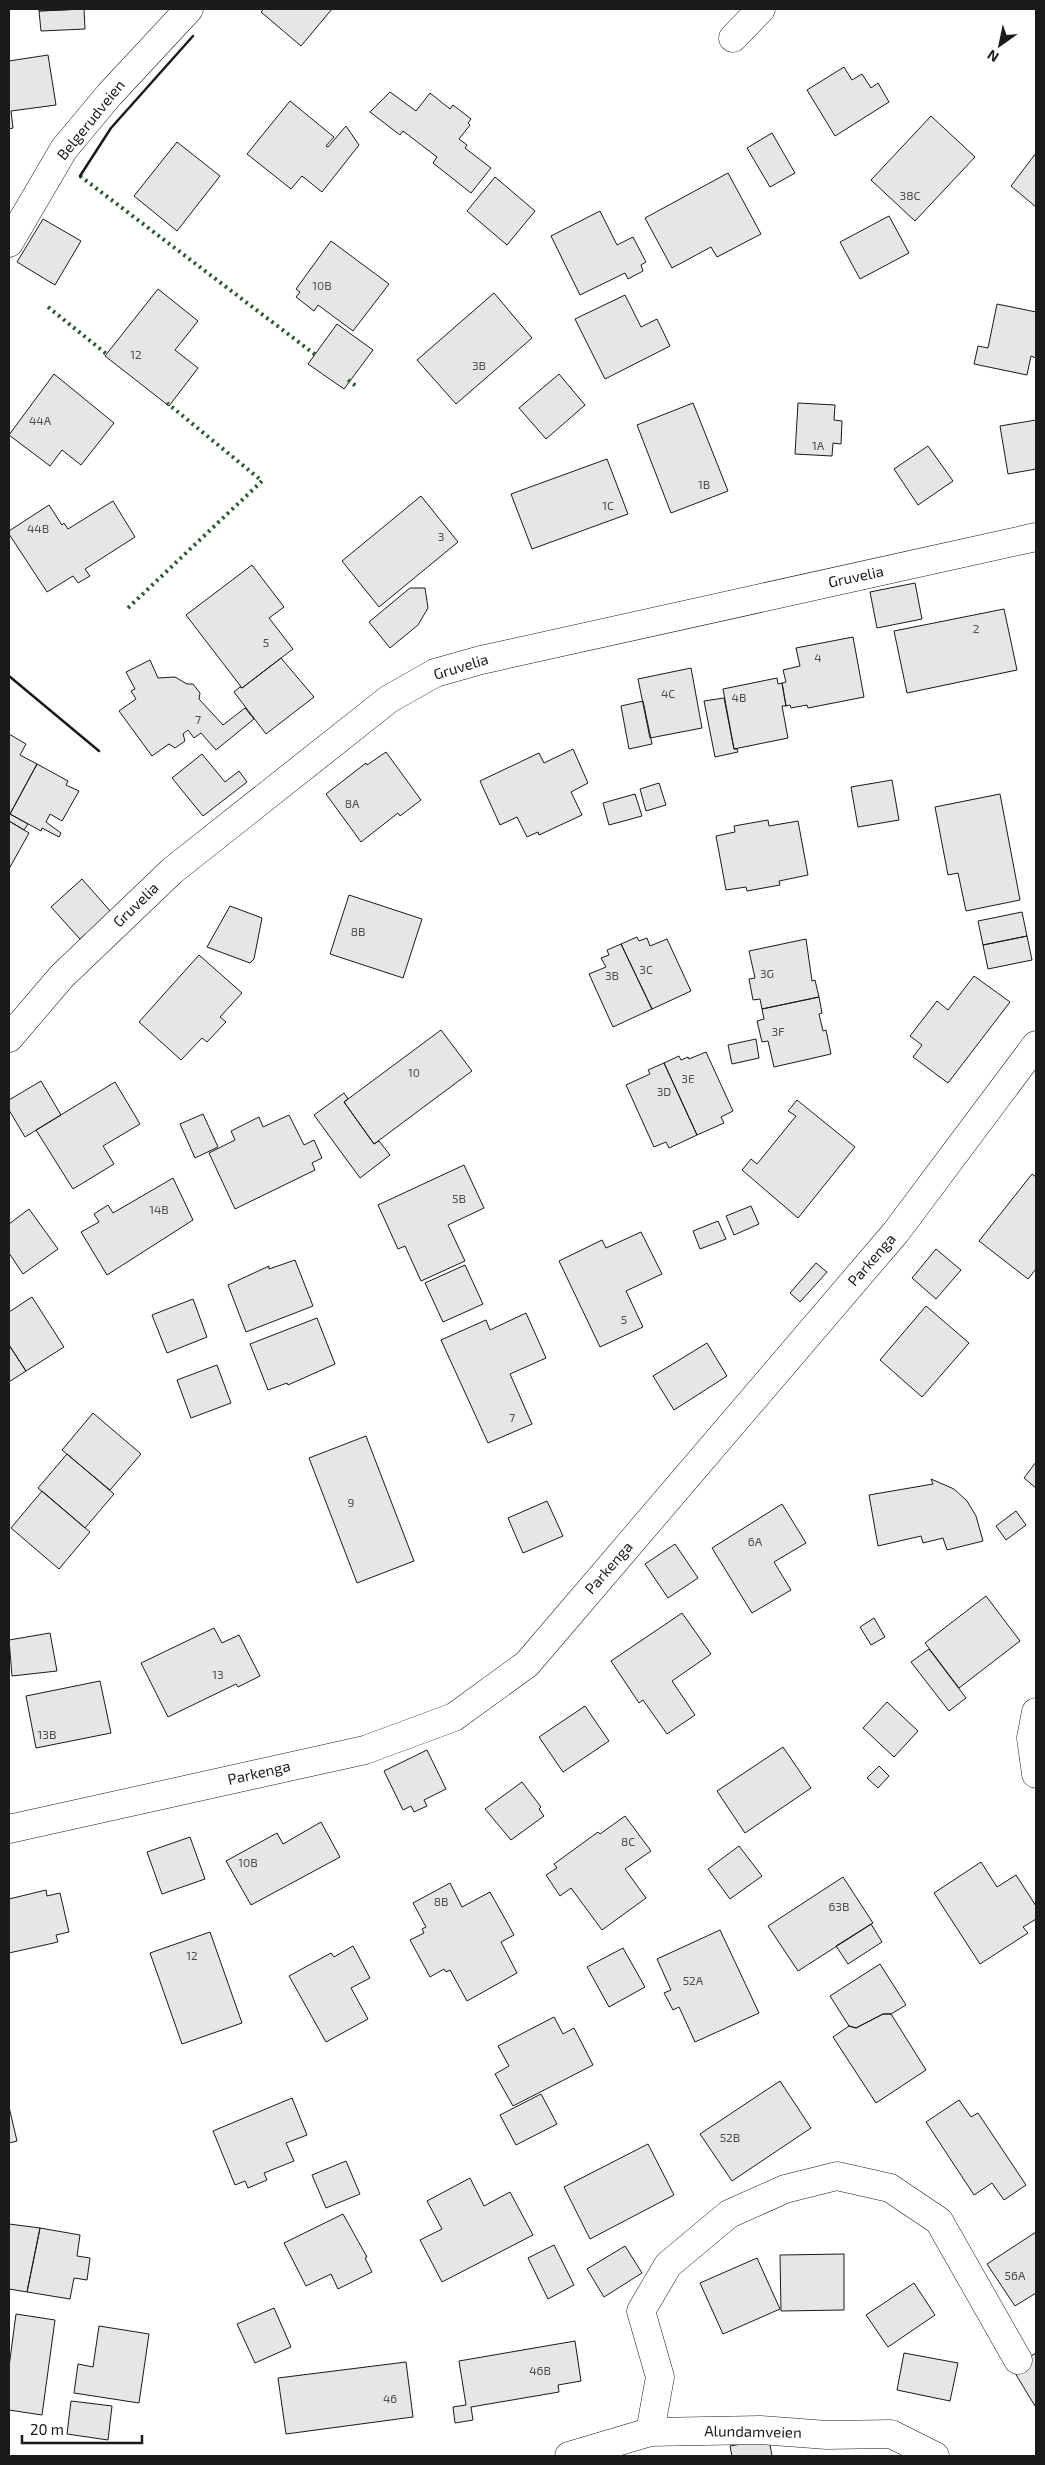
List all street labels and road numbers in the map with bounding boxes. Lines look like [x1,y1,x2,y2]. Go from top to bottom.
street label: Belgerudveien [52,76,128,163]
street label: Gruvelia [826,561,885,591]
street label: Gruvelia [431,649,490,683]
street label: Gruvelia [109,878,162,930]
street label: Parkenga [844,1229,899,1289]
street label: Parkenga [581,1537,636,1597]
street label: Parkenga [226,1756,292,1788]
street label: Alundamveien [704,2421,802,2441]

